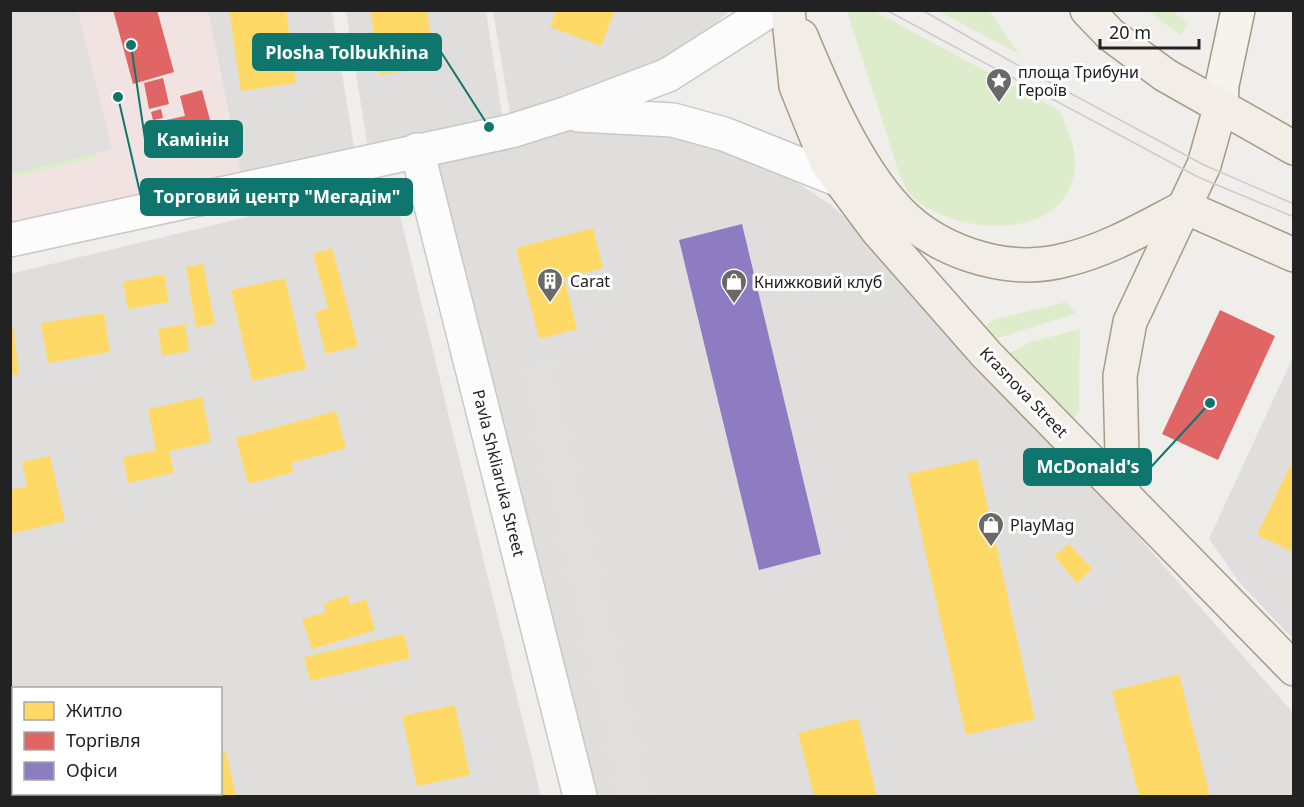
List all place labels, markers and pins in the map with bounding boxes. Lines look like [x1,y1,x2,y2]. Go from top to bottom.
callout: Plosha Tolbukhina [253,34,441,70]
place label: площа Трибуни Героїв [1018,61,1139,101]
place icon: площа Трибуни Героїв [984,66,1014,104]
callout: Камінін [145,121,242,157]
callout: Торговий центр "Мегадім" [141,179,412,215]
building icon: Carat [535,266,565,304]
shop icon: Книжковий клуб [719,267,749,305]
place label: Carat [570,270,610,292]
place label: Книжковий клуб [754,271,882,293]
callout: McDonald's [1024,449,1151,485]
shop icon: PlayMag [976,510,1006,548]
place label: PlayMag [1010,514,1074,536]

